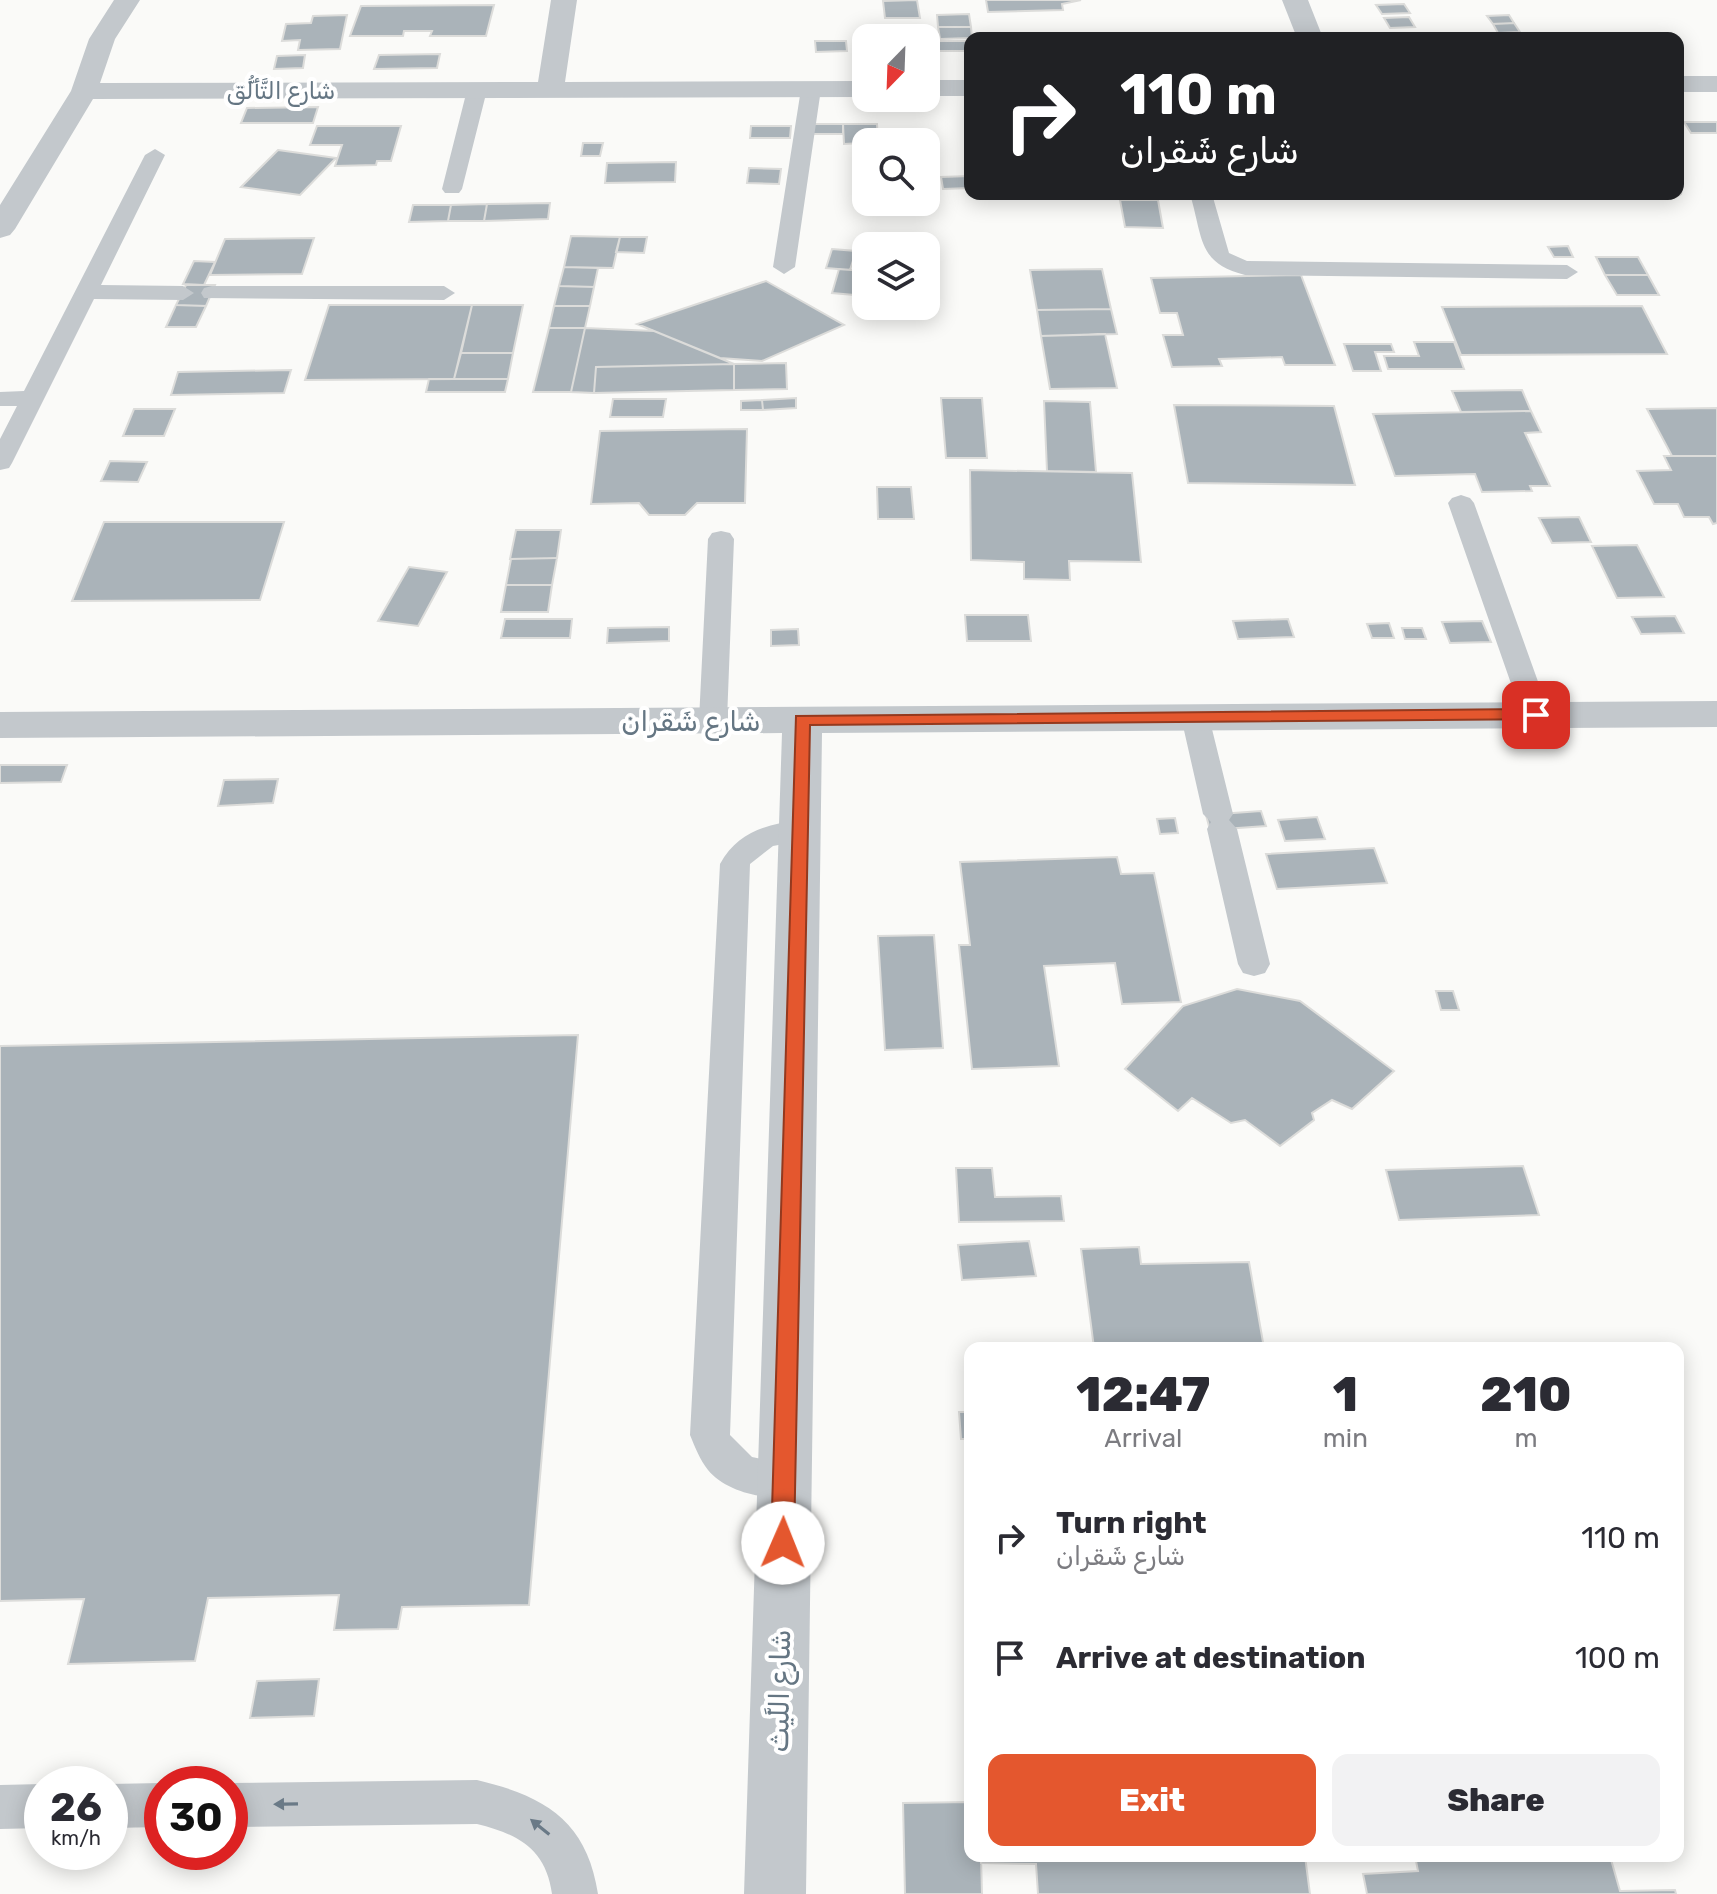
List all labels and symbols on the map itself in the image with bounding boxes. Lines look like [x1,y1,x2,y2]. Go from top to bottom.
north arrow [852,24,940,112]
street label: شارع التَّألُّق [227,75,335,107]
pin [1502,681,1570,749]
street label: شارع شَقران [621,705,761,741]
position arrow [741,1501,825,1585]
street label: شارع اللَّيث [762,1629,800,1753]
speed limit sign: 30 [144,1766,248,1870]
one-way arrow [273,1798,298,1810]
one-way arrow [530,1820,550,1836]

